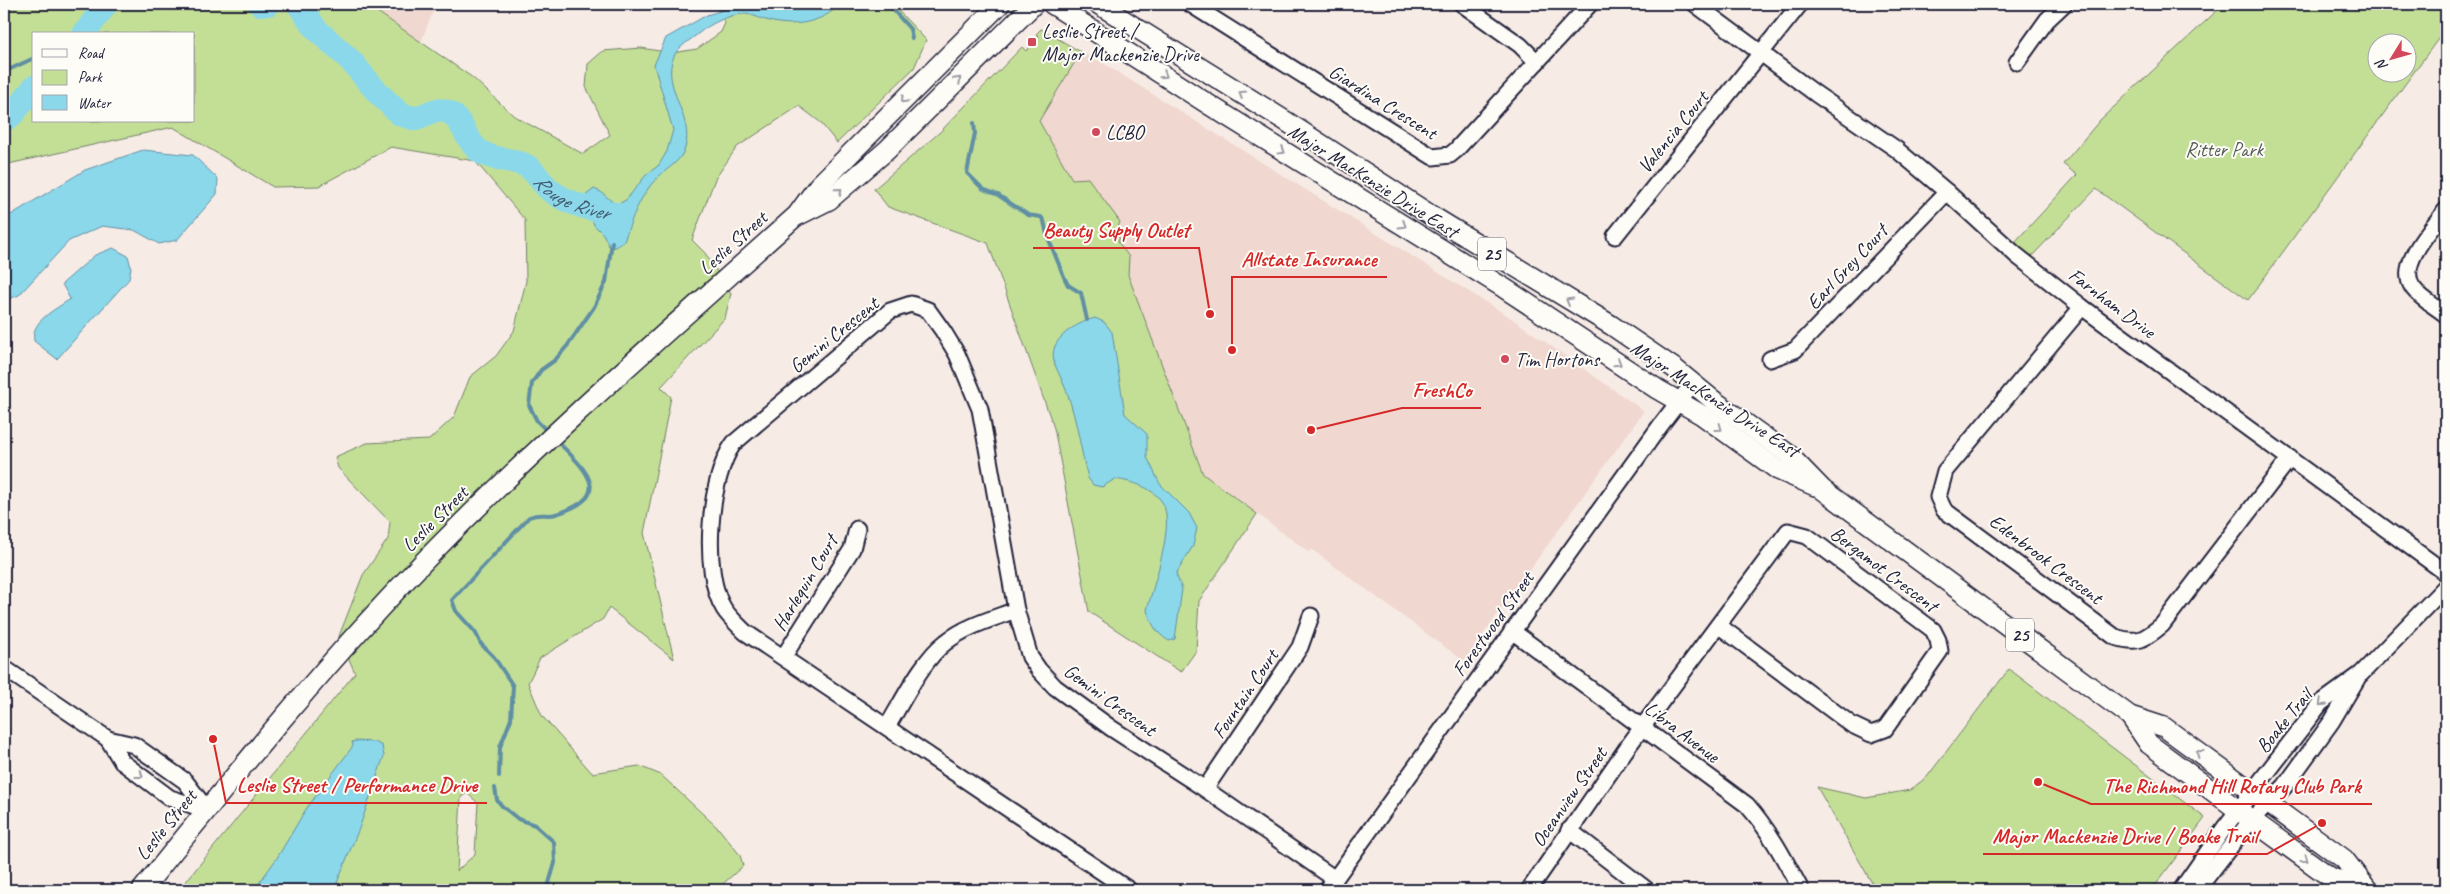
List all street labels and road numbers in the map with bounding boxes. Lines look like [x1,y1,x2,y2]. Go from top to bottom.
street label: Giardina Crescent [1324,59,1444,146]
street label: Valencia Court [1632,84,1715,178]
street label: Major MacKenzie Drive East [1283,118,1466,245]
street label: Leslie Street [694,204,774,280]
street label: Earl Grey Court [1801,217,1895,315]
road number: 25 [1478,238,1506,270]
street label: Farnham Drive [2064,262,2162,345]
street label: Gemini Crescent [784,290,886,379]
street label: Major MacKenzie Drive East [1626,335,1807,465]
street label: Leslie Street [397,479,475,557]
street label: Edenbrook Crescent [1984,508,2109,611]
street label: Bergamot Crescent [1825,520,1945,620]
street label: Harlequin Court [767,528,845,635]
street label: Forestwood Street [1447,565,1541,681]
road number: 25 [2006,618,2034,652]
street label: Fountain Court [1206,643,1285,743]
street label: Gemini Crescent [1059,658,1163,743]
street label: Boake Trail [2251,681,2320,758]
street label: Libra Avenue [1640,696,1725,769]
street label: Oceanview Street [1526,740,1614,852]
street label: Leslie Street [130,783,203,865]

